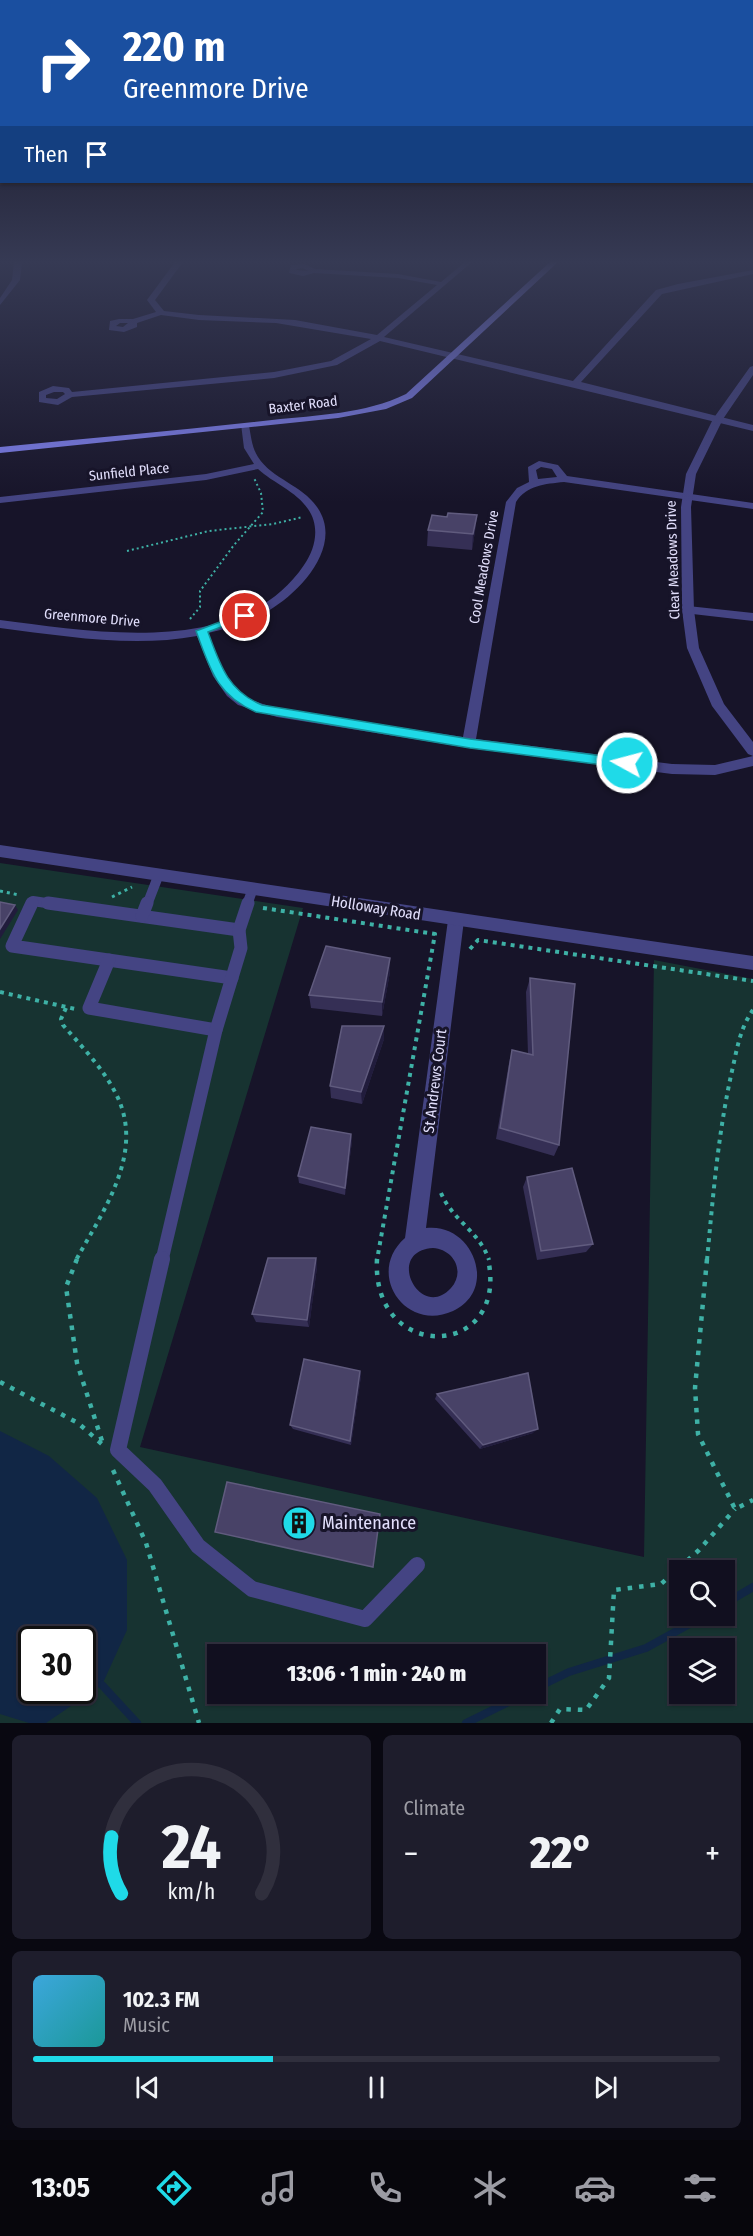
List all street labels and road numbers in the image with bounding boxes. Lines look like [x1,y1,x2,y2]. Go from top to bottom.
street label: Baxter Road [268,392,338,418]
street label: Sunfield Place [88,459,170,485]
street label: Clear Meadows Drive [662,500,684,620]
street label: Cool Meadows Drive [466,509,502,625]
street label: Greenmore Drive [43,605,141,631]
street label: Holloway Road [330,892,422,924]
street label: St Andrews Court [420,1028,450,1134]

